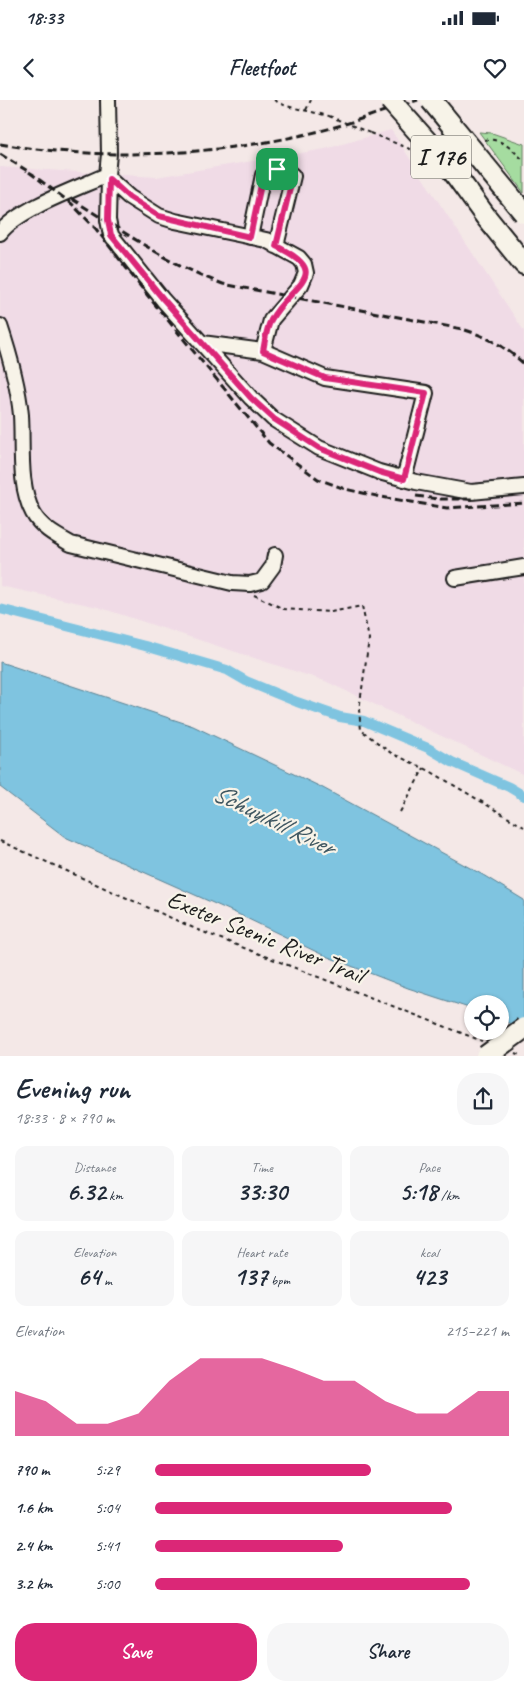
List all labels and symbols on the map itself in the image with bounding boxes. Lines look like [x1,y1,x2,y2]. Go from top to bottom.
road number: I 176 [411,136,471,178]
pin [256,148,298,190]
water label: Schuylkill River [208,776,344,865]
street label: Exeter Scenic River Trail [162,883,373,993]

